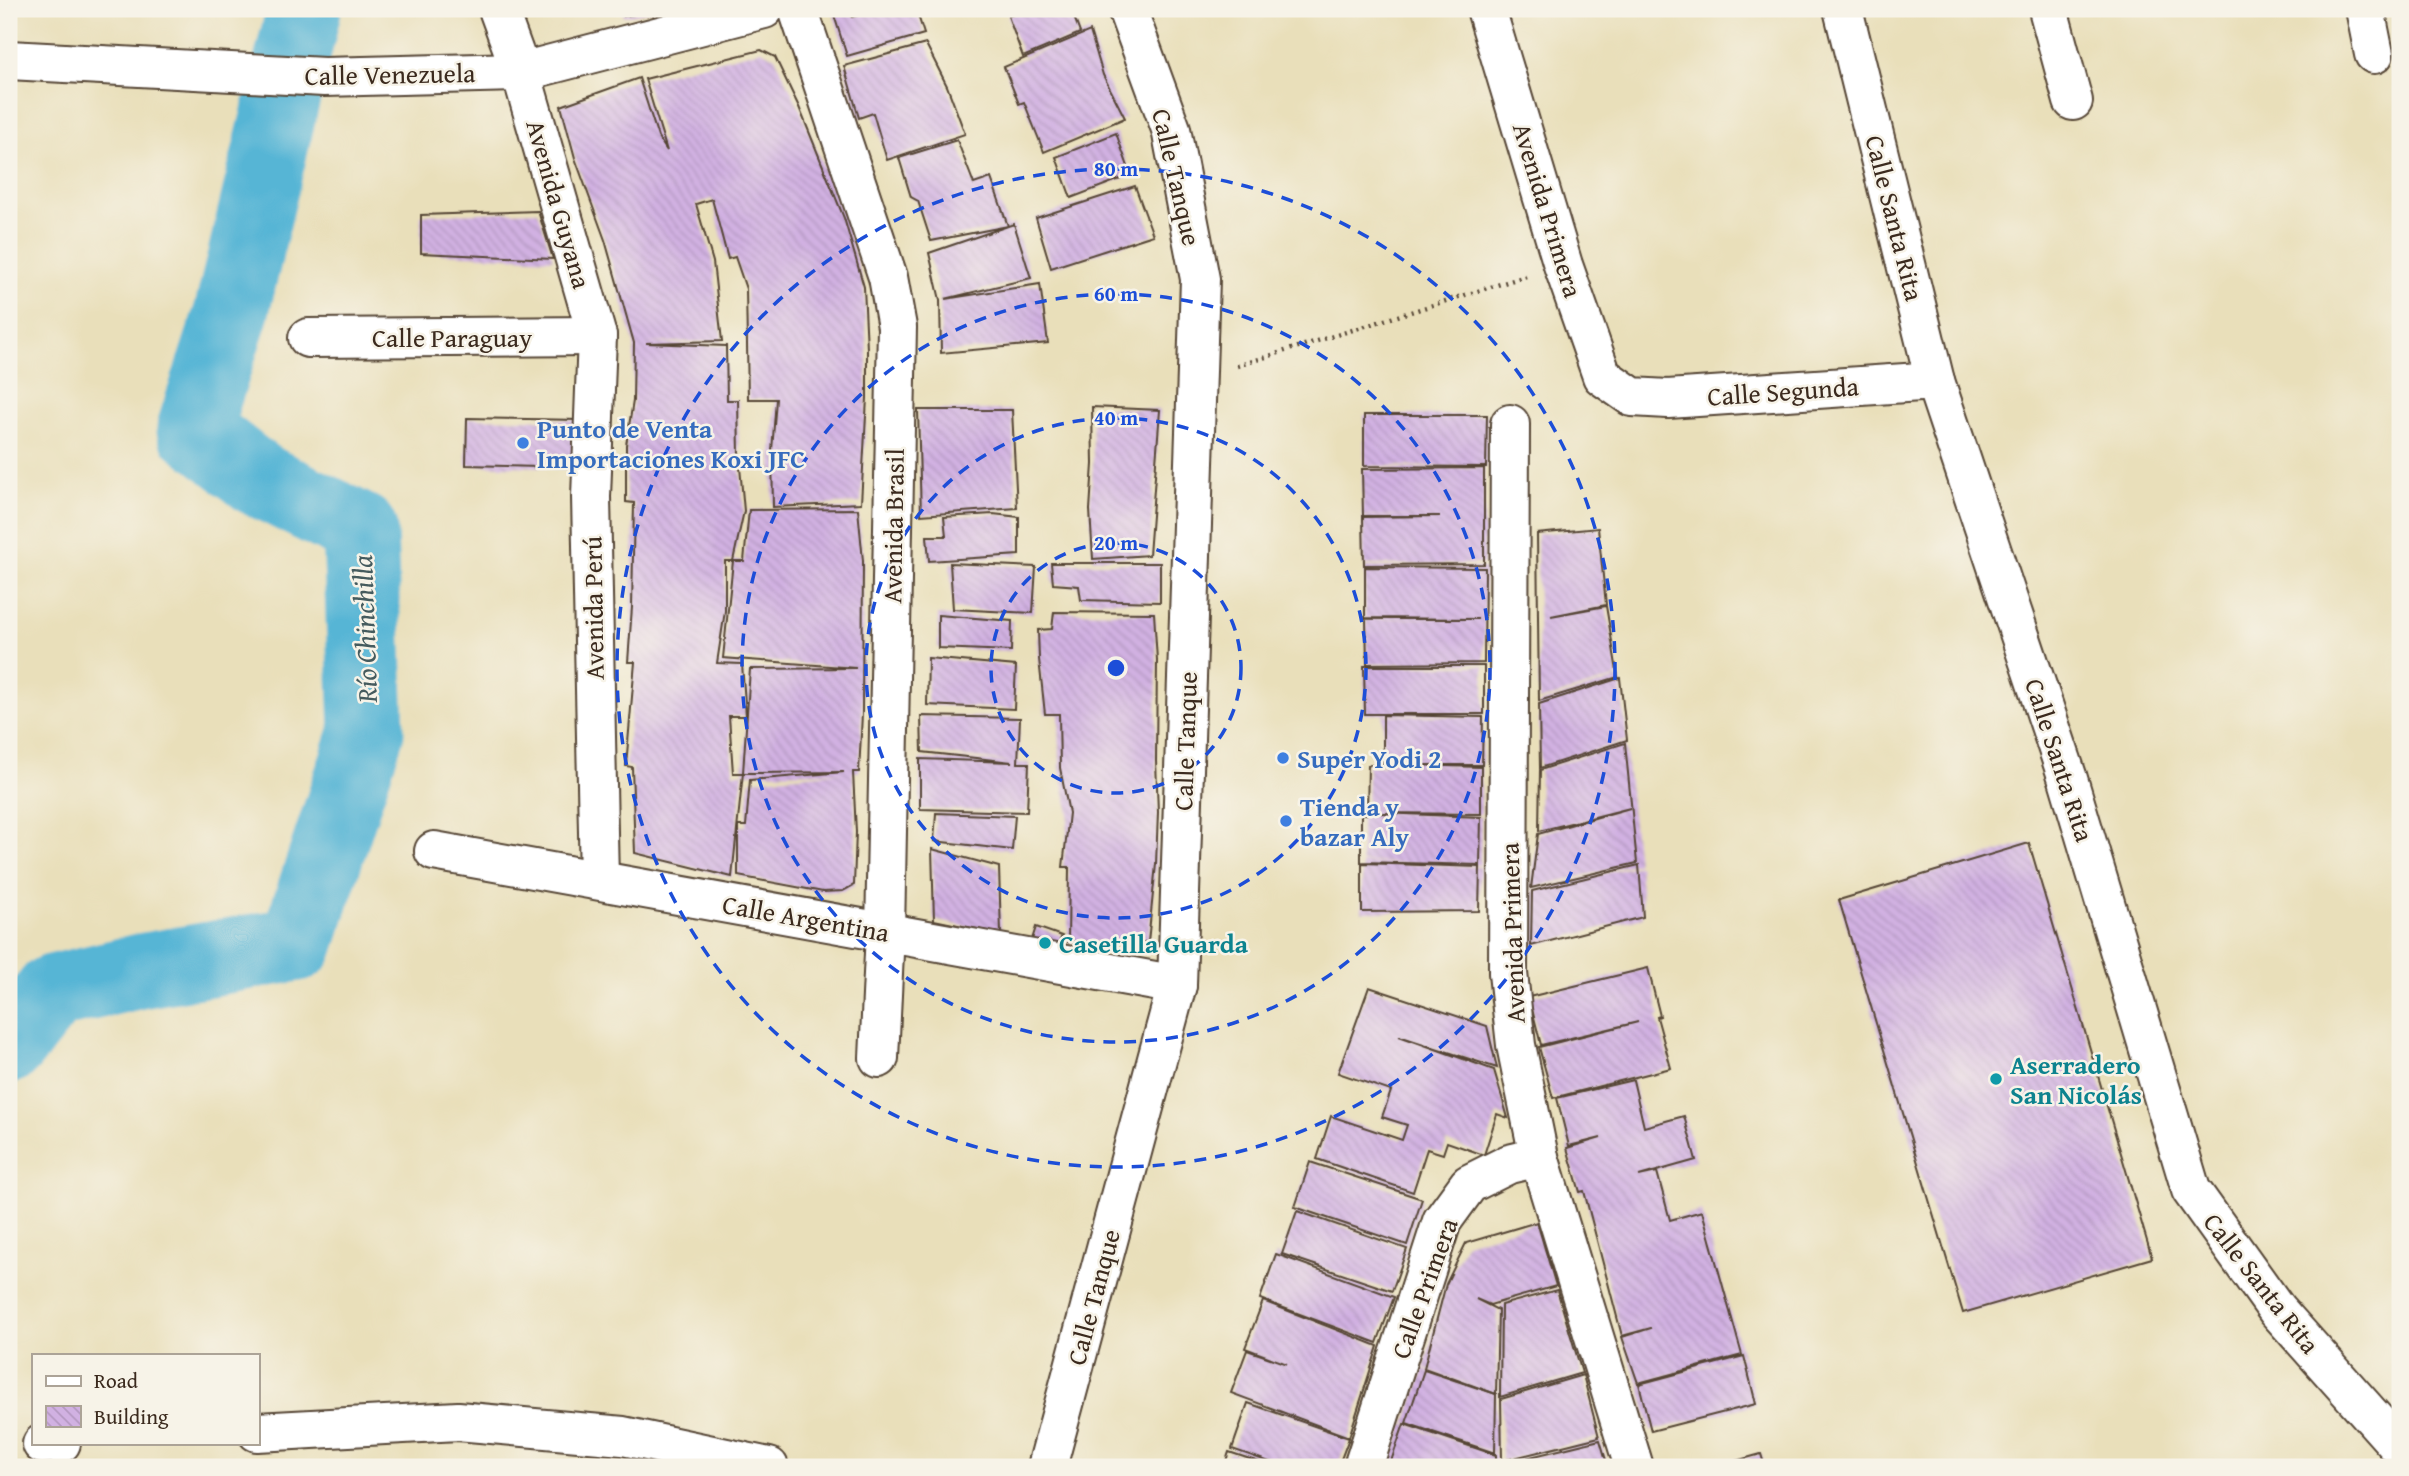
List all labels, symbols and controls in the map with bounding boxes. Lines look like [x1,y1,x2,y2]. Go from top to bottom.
street label: Calle Venezuela [304,53,476,95]
street label: Calle Tanque [1142,105,1212,249]
street label: Avenida Guyana [516,115,602,294]
street label: Avenida Primera [1503,118,1593,303]
street label: Calle Santa Rita [1856,131,1935,306]
text: 80 m [1094,153,1138,184]
text: 60 m [1094,278,1138,309]
street label: Calle Paraguay [372,318,532,357]
street label: Calle Segunda [1706,366,1861,416]
text: 40 m [1094,402,1138,433]
place label: Punto de Venta Importaciones Koxi JFC [537,409,805,478]
marker: Punto de Venta Importaciones Koxi JFC [515,435,531,451]
street label: Avenida Brasil [872,448,914,604]
text: 20 m [1094,527,1138,558]
street label: Avenida Perú [572,536,614,680]
water label: Río Chinchilla [341,554,387,705]
centre of rings [1104,656,1128,680]
street label: Calle Tanque [1163,671,1207,811]
street label: Calle Santa Rita [2015,673,2105,847]
place label: Super Yodi 2 [1297,739,1441,778]
marker: Super Yodi 2 [1275,750,1291,766]
place label: Tienda y bazar Aly [1300,787,1410,856]
marker: Tienda y bazar Aly [1278,813,1294,829]
street label: Avenida Primera [1489,841,1535,1024]
street label: Calle Argentina [720,884,893,952]
place label: Casetilla Guarda [1059,924,1249,963]
marker: Casetilla Guarda [1037,935,1053,951]
place label: Aserradero San Nicolás [2010,1045,2142,1114]
marker: Aserradero San Nicolás [1988,1071,2004,1087]
street label: Calle Santa Rita [2194,1204,2330,1362]
street label: Calle Primera [1381,1212,1468,1364]
street label: Calle Tanque [1056,1225,1130,1369]
legend [32,1354,259,1444]
text: Road [94,1365,139,1396]
text: Building [94,1401,169,1432]

